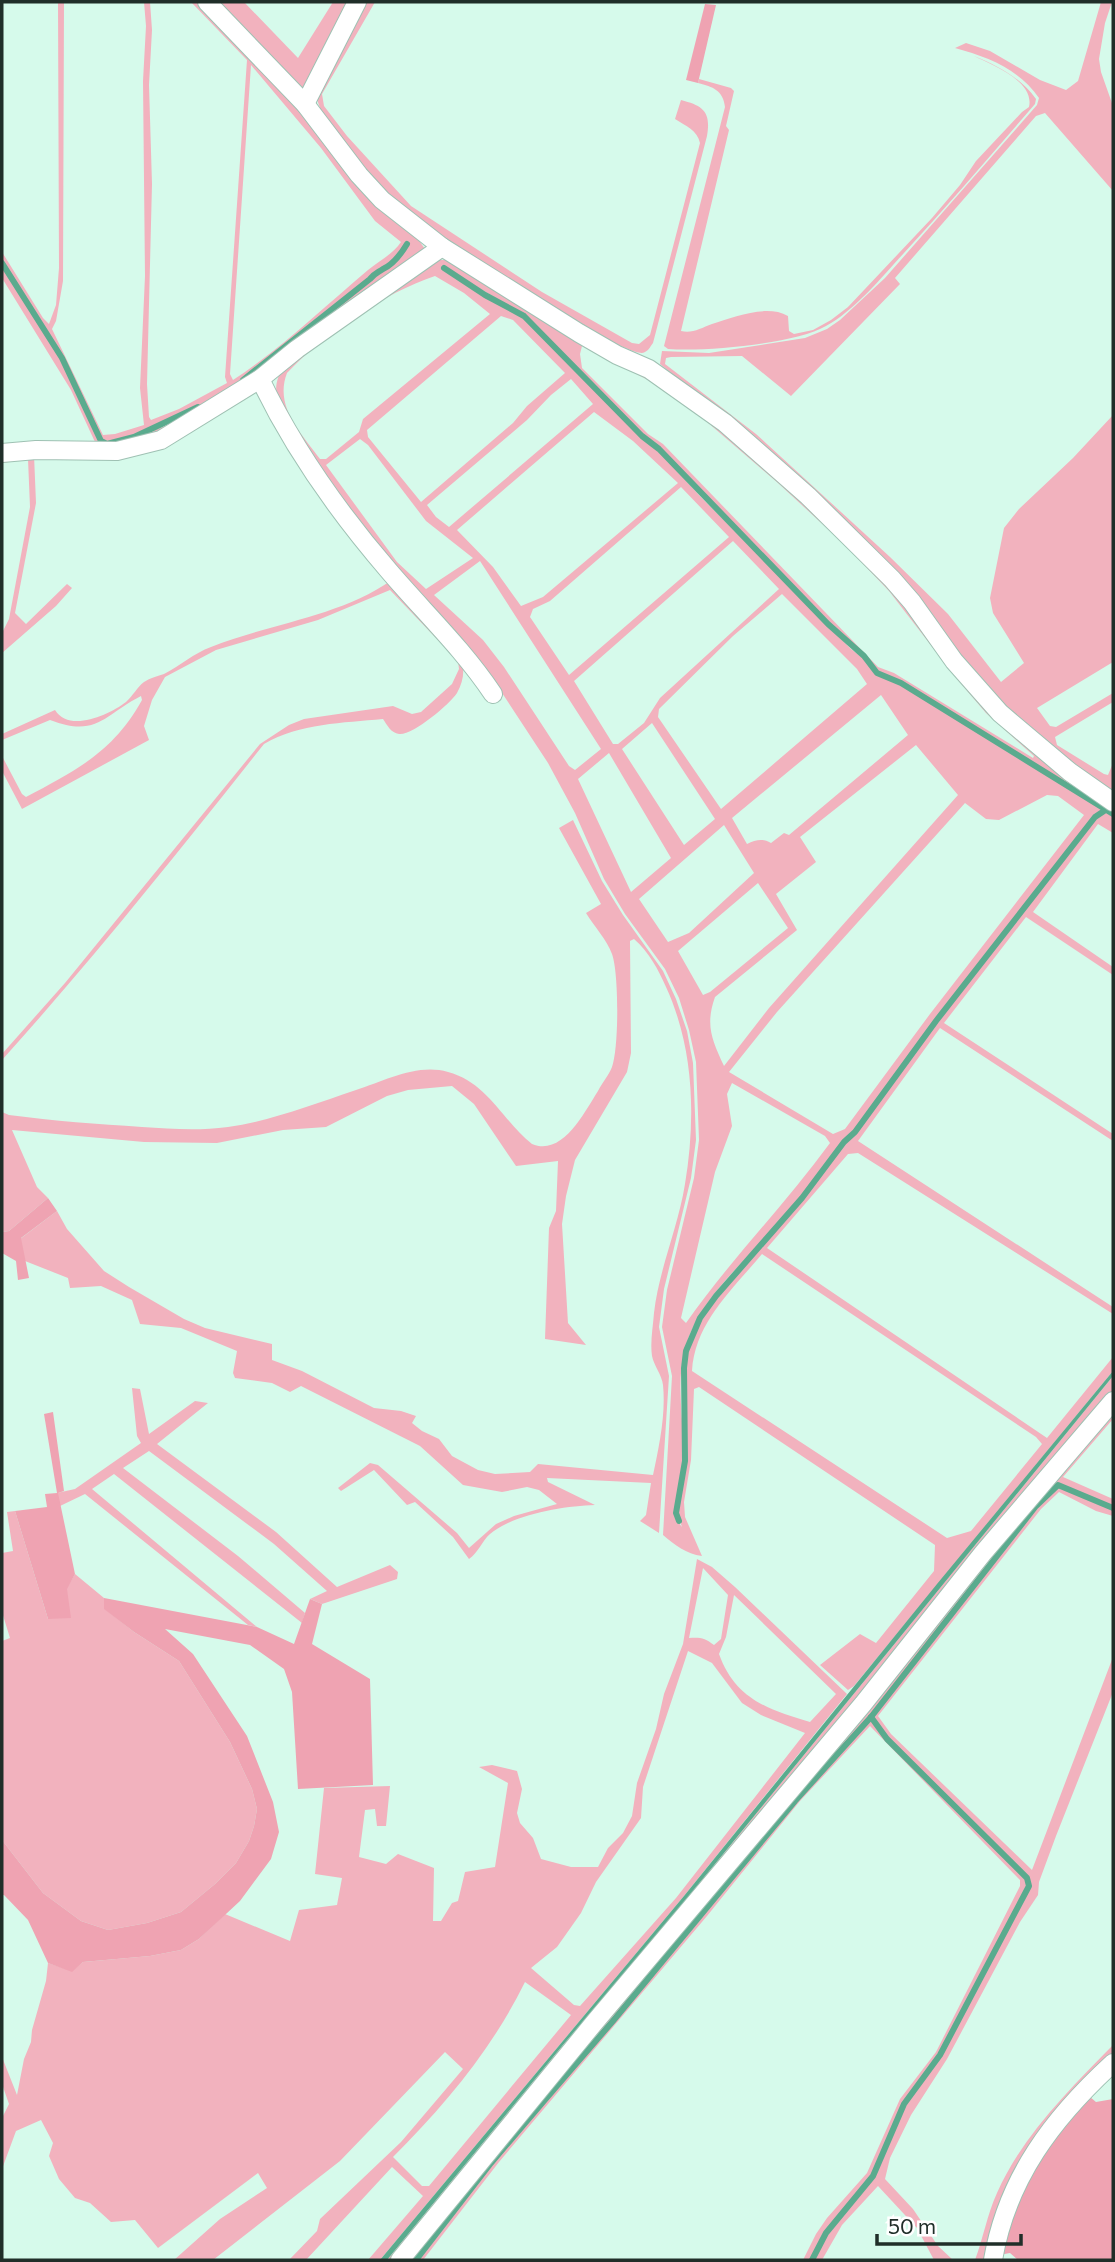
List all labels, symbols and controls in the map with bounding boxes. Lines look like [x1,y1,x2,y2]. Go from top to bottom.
scale bar [877,2202,1020,2246]
text: 50 m [888,2213,936,2238]

